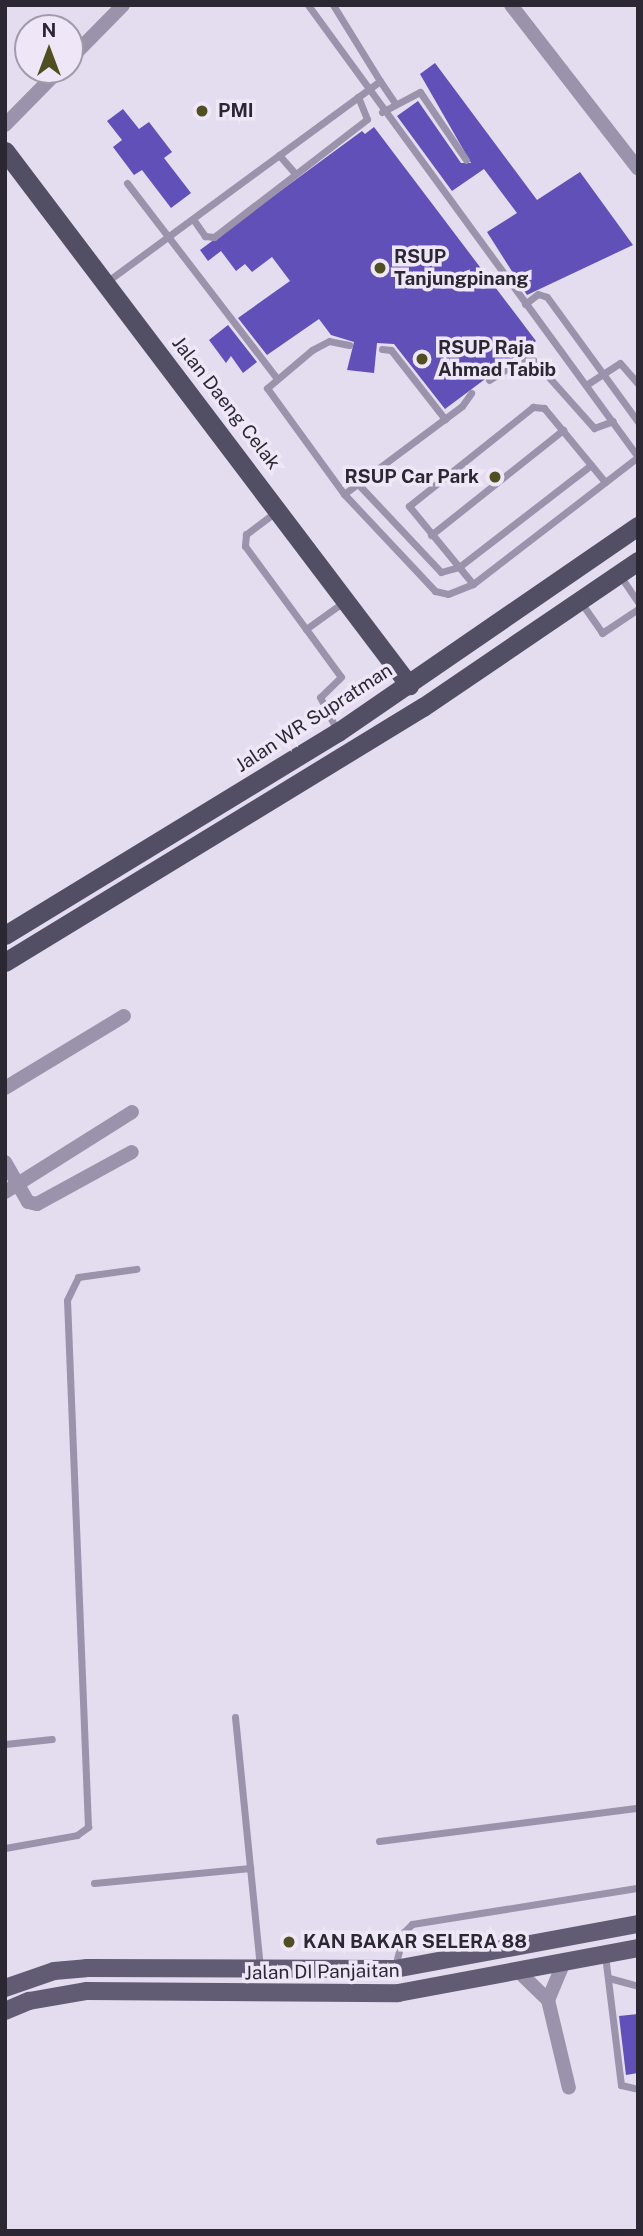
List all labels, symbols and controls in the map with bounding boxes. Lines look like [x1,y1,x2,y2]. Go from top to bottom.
north arrow [14,14,84,84]
text: N [42,19,56,41]
place label: PMI [218,100,254,122]
marker: PMI [192,101,212,121]
place label: RSUP Tanjungpinang [394,246,528,290]
marker: RSUP Tanjungpinang [372,260,388,276]
street label: Jalan Daeng Celak [167,332,285,474]
place label: RSUP Raja Ahmad Tabib [438,337,556,381]
marker: RSUP Raja Ahmad Tabib [412,349,432,369]
place label: RSUP Car Park [344,466,479,488]
marker: RSUP Car Park [485,467,505,487]
street label: Jalan WR Supratman [231,659,397,777]
place label: KAN BAKAR SELERA 88 [303,1931,527,1953]
marker: KAN BAKAR SELERA 88 [281,1934,297,1950]
street label: Jalan DI Panjaitan [244,1959,400,1985]

